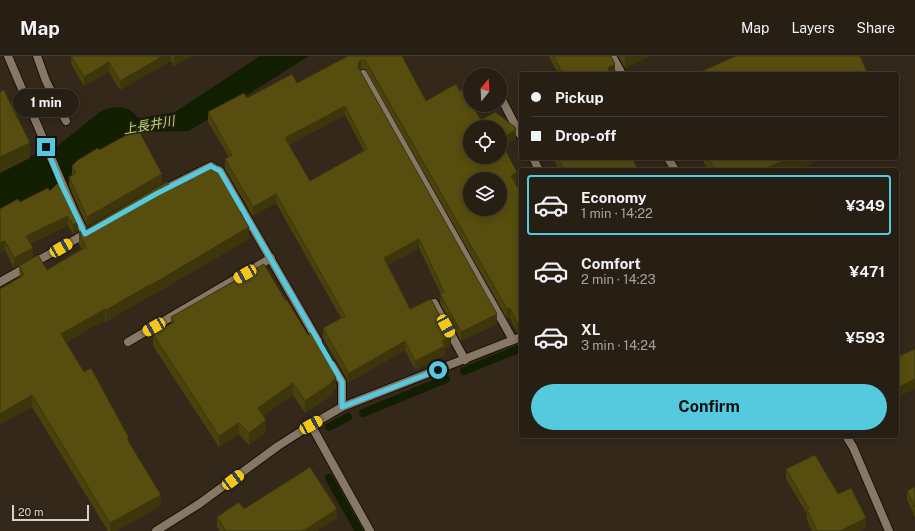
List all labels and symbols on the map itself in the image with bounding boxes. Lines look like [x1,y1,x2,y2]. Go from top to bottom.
north arrow [463,68,507,112]
callout: 1 min [13,89,79,117]
water label: 上長井川 [122,113,178,137]
route end [37,138,55,156]
car [48,237,74,259]
car [232,263,258,285]
car [435,313,457,339]
car [141,316,167,338]
route start [429,361,447,379]
car [298,414,324,436]
car [220,468,246,492]
scale bar [12,503,89,522]

